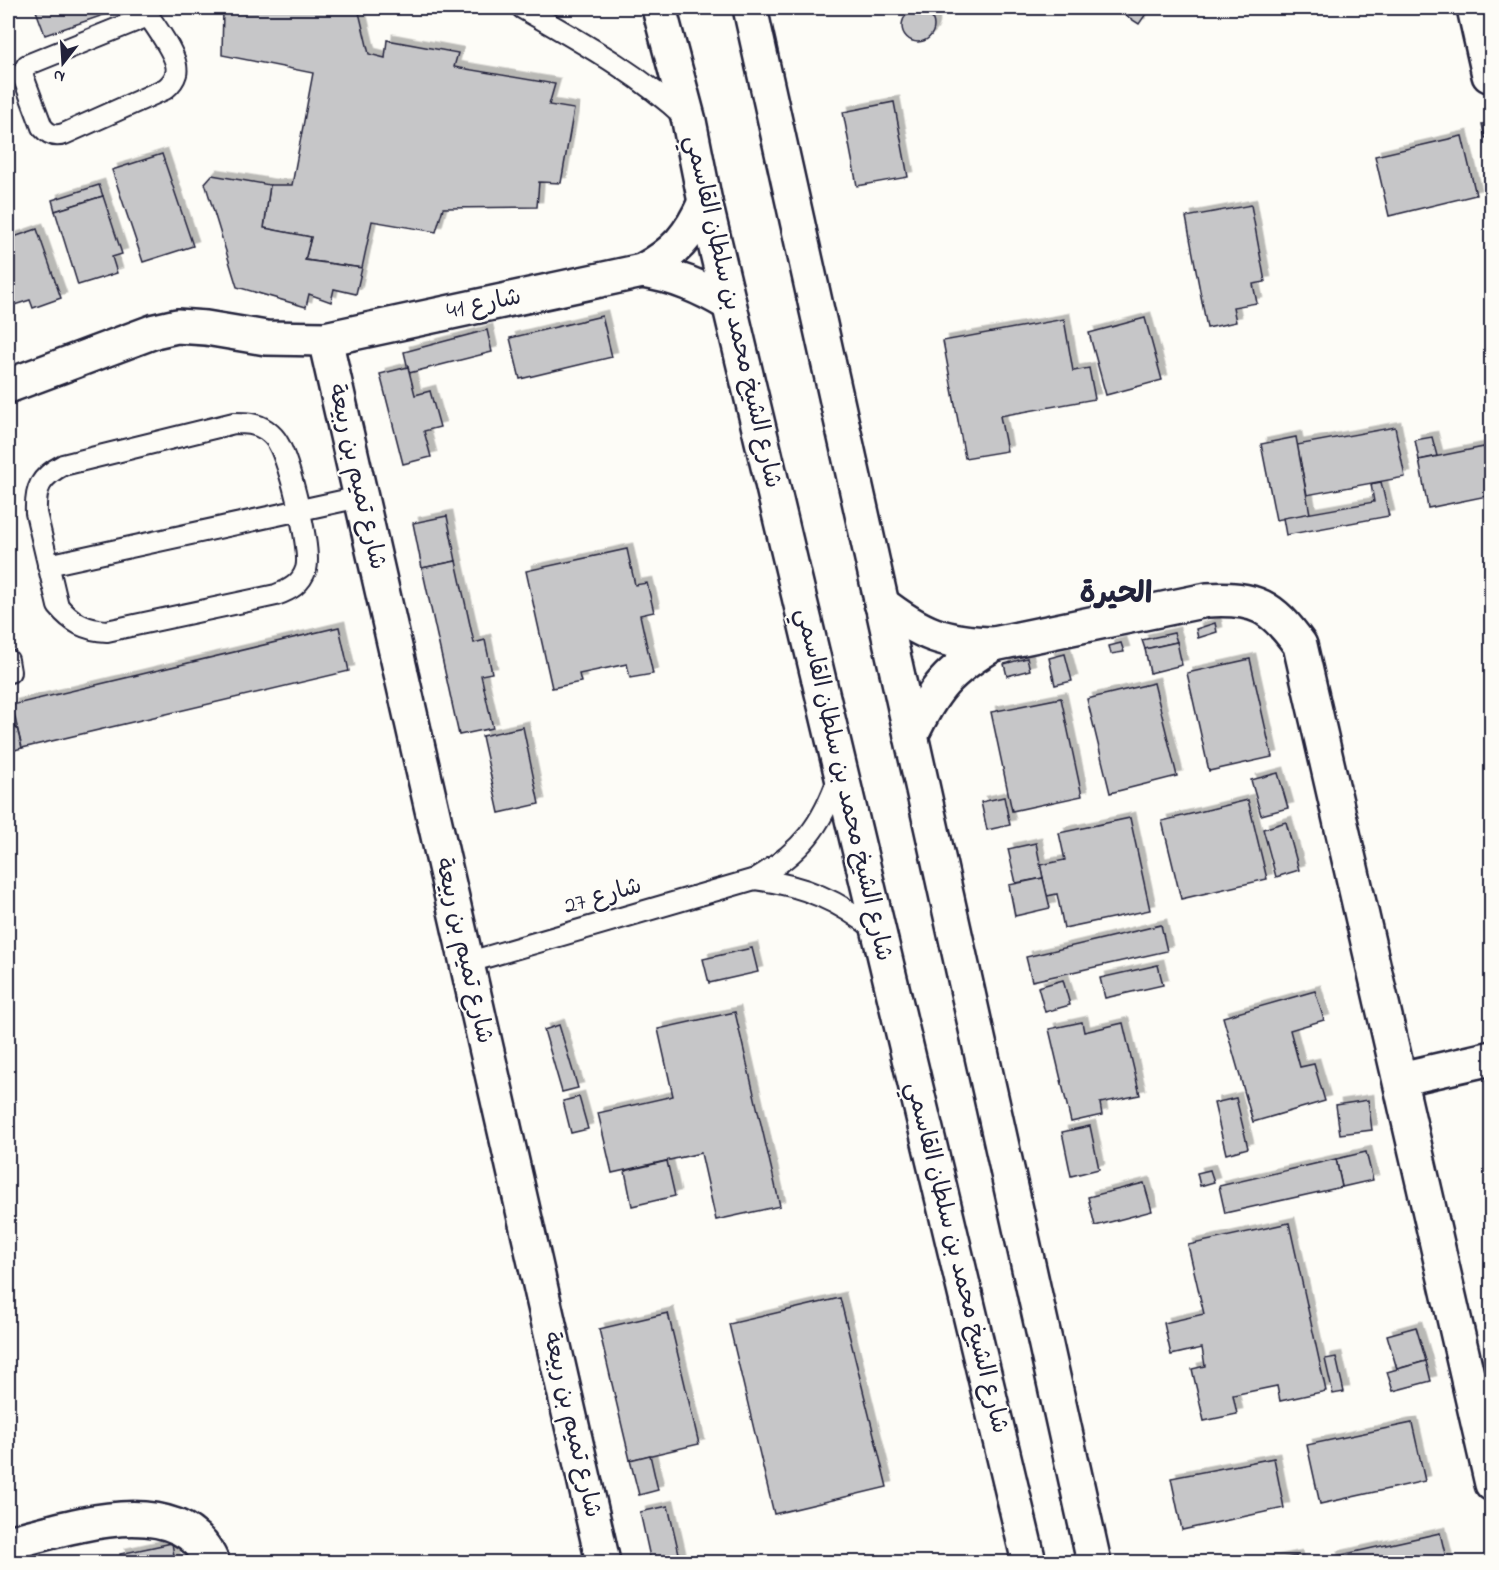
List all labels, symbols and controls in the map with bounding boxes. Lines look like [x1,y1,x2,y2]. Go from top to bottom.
north arrow [33,33,93,93]
text: N [50,62,68,88]
street label: شارع الشيخ محمد بن سلطان القاسمي [673,132,790,492]
street label: شارع 41 [443,280,525,330]
street label: شارع تميم بن ربيعة [318,381,394,573]
district label: الحيرة [1080,573,1153,617]
street label: شارع الشيخ محمد بن سلطان القاسمي [784,605,901,965]
street label: شارع تميم بن ربيعة [425,855,501,1047]
street label: شارع 27 [560,869,646,925]
street label: شارع الشيخ محمد بن سلطان القاسمي [894,1079,1017,1438]
street label: شارع تميم بن ربيعة [533,1329,609,1521]

